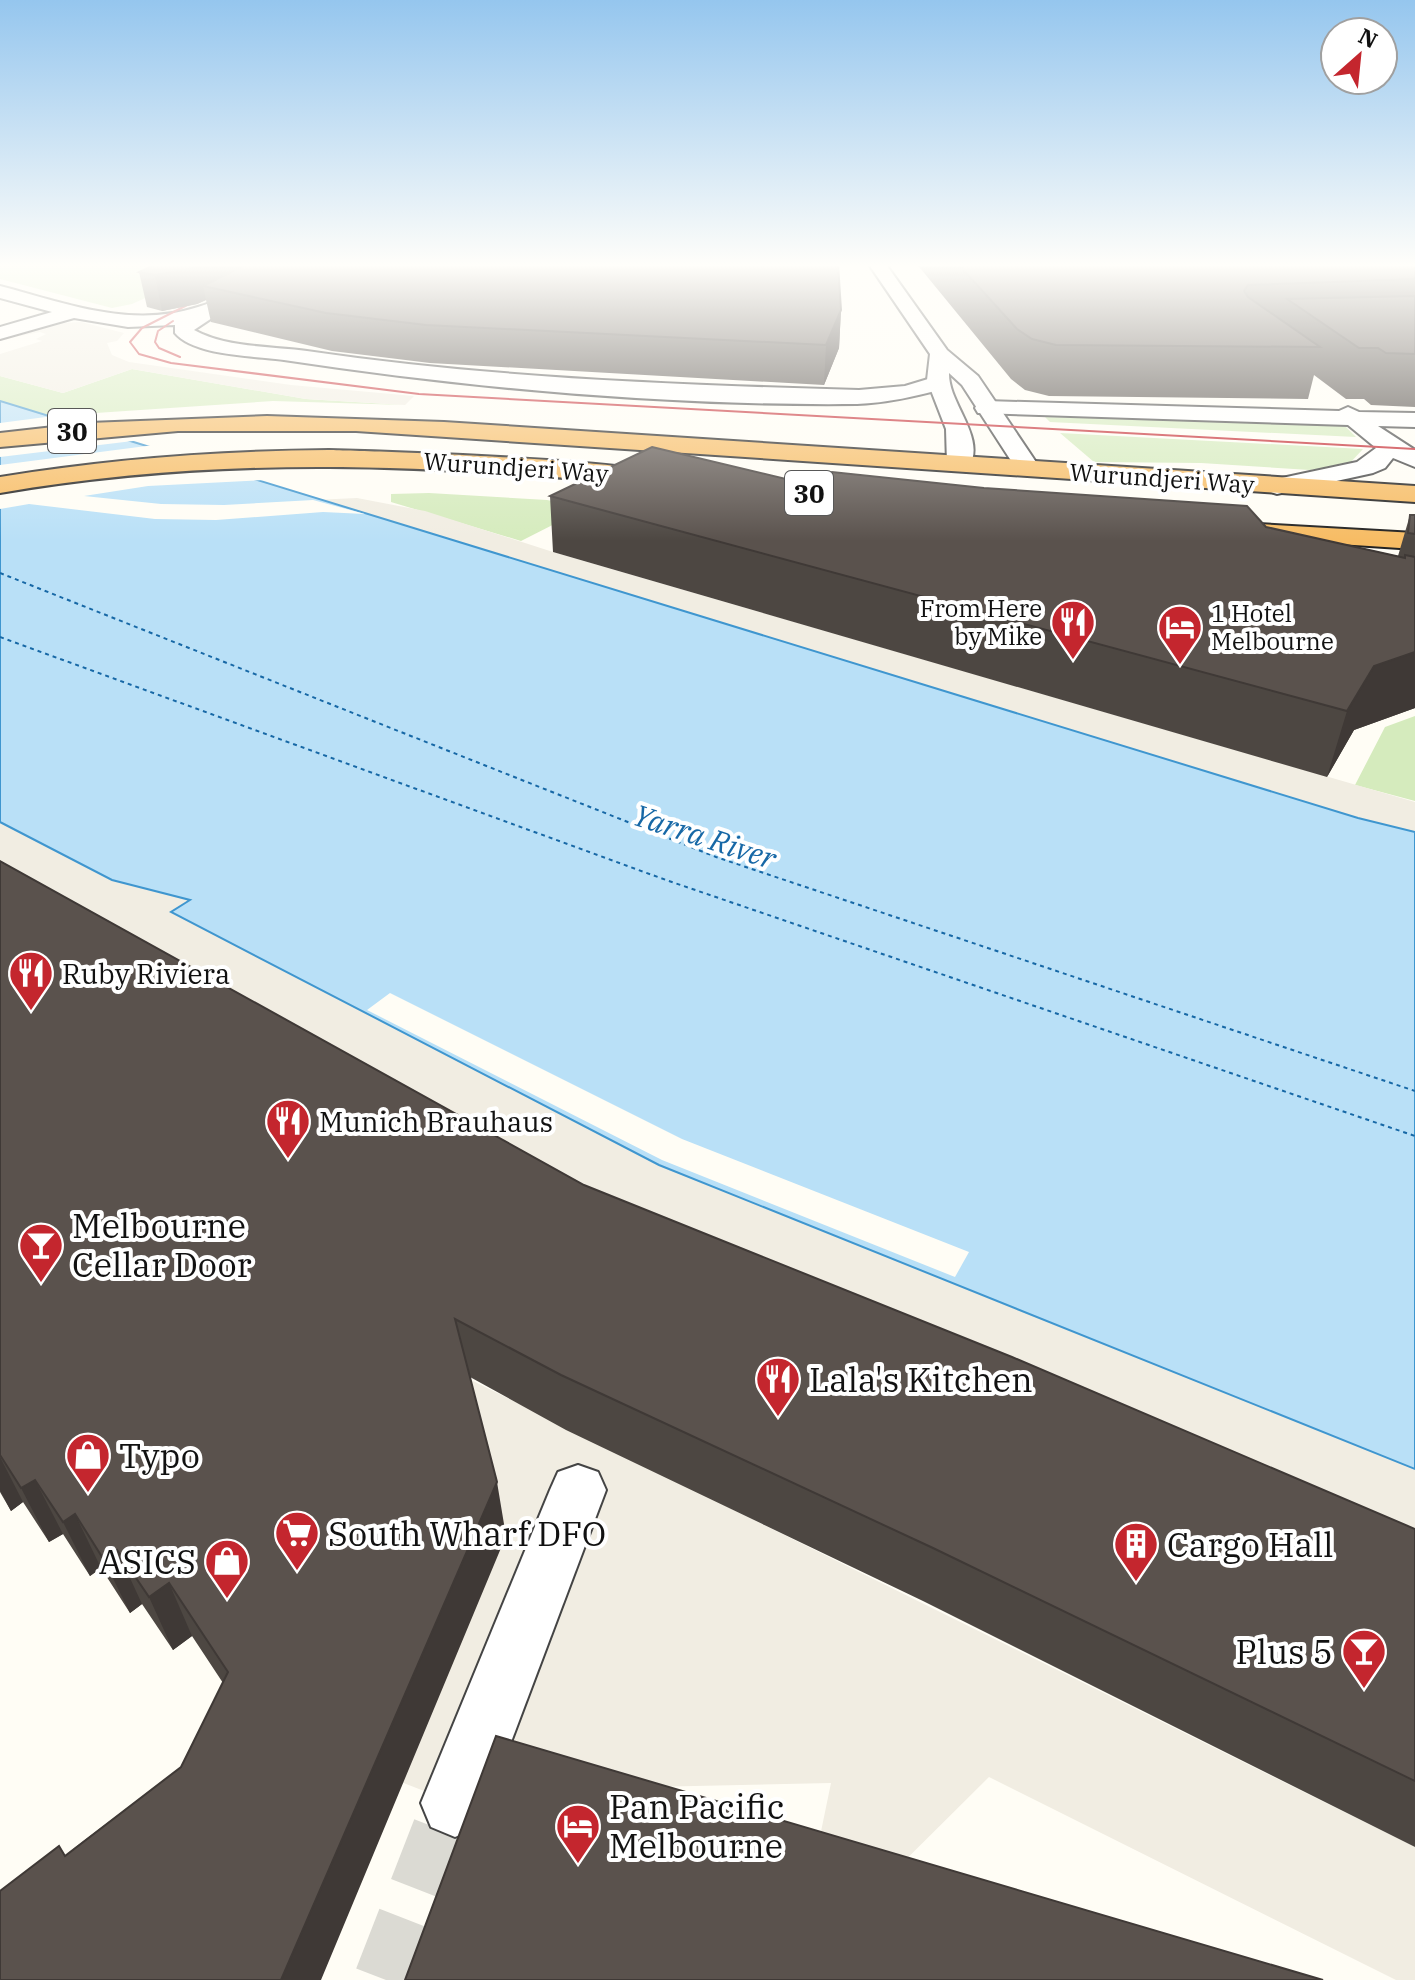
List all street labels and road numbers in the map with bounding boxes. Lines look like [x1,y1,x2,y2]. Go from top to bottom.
road number: 30 [48,409,96,453]
street label: Wurundjeri Way [423,445,610,489]
street label: Wurundjeri Way [1069,456,1256,500]
road number: 30 [785,471,833,515]

